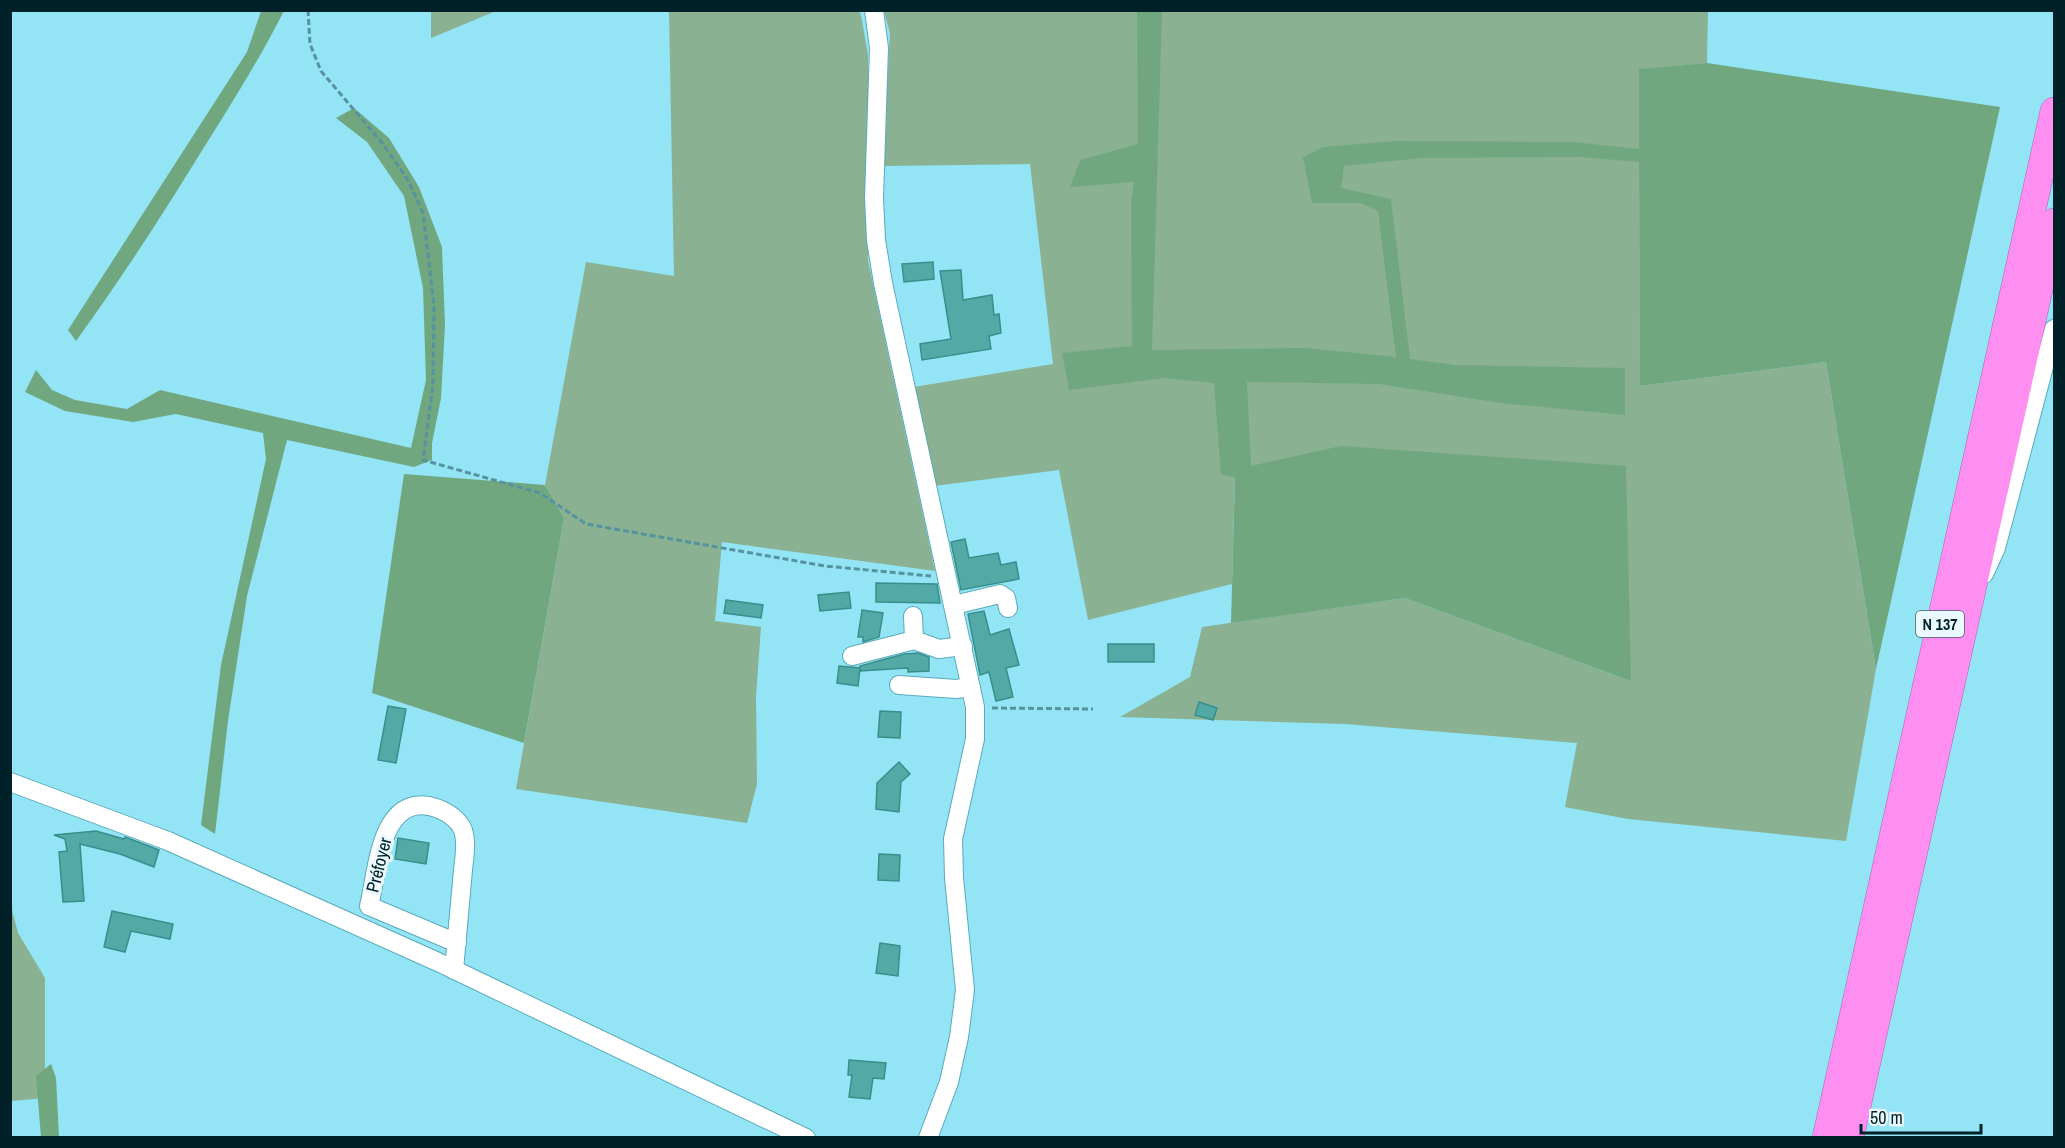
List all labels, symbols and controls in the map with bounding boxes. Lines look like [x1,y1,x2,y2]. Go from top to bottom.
road number: N 137 [1916,611,1964,637]
street label: Préfoyer [360,835,397,895]
scale bar [1861,1097,1981,1135]
text: 50 m [1870,1105,1903,1130]

